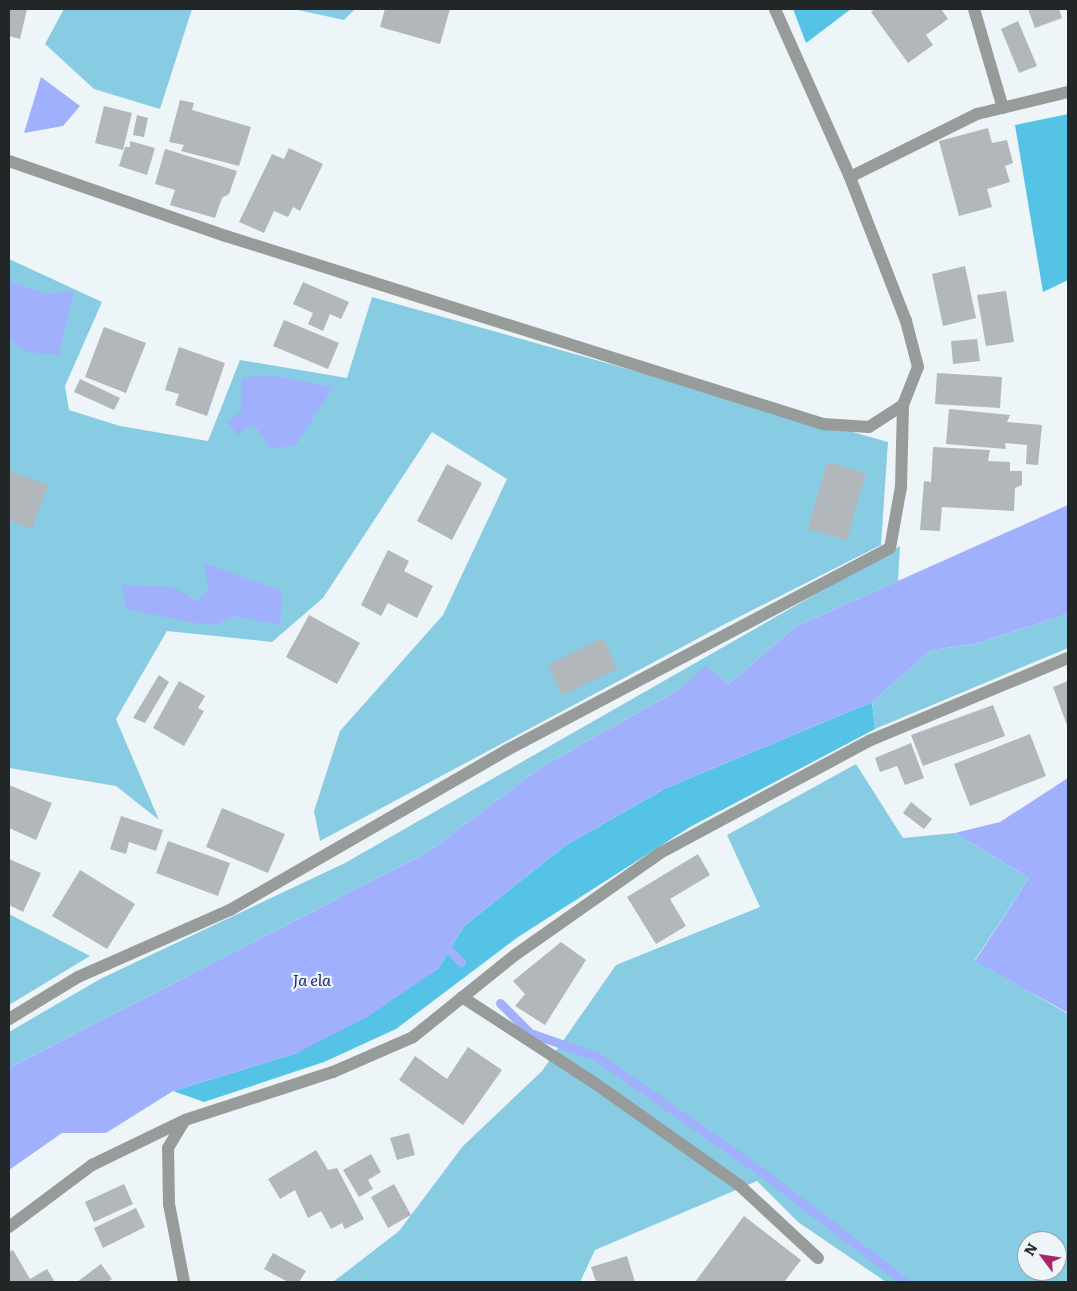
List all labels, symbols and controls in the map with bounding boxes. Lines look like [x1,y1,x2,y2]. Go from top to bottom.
water label: Ja ela [293,969,331,989]
north arrow [1017,1231,1067,1281]
text: N [1018,1239,1042,1259]

